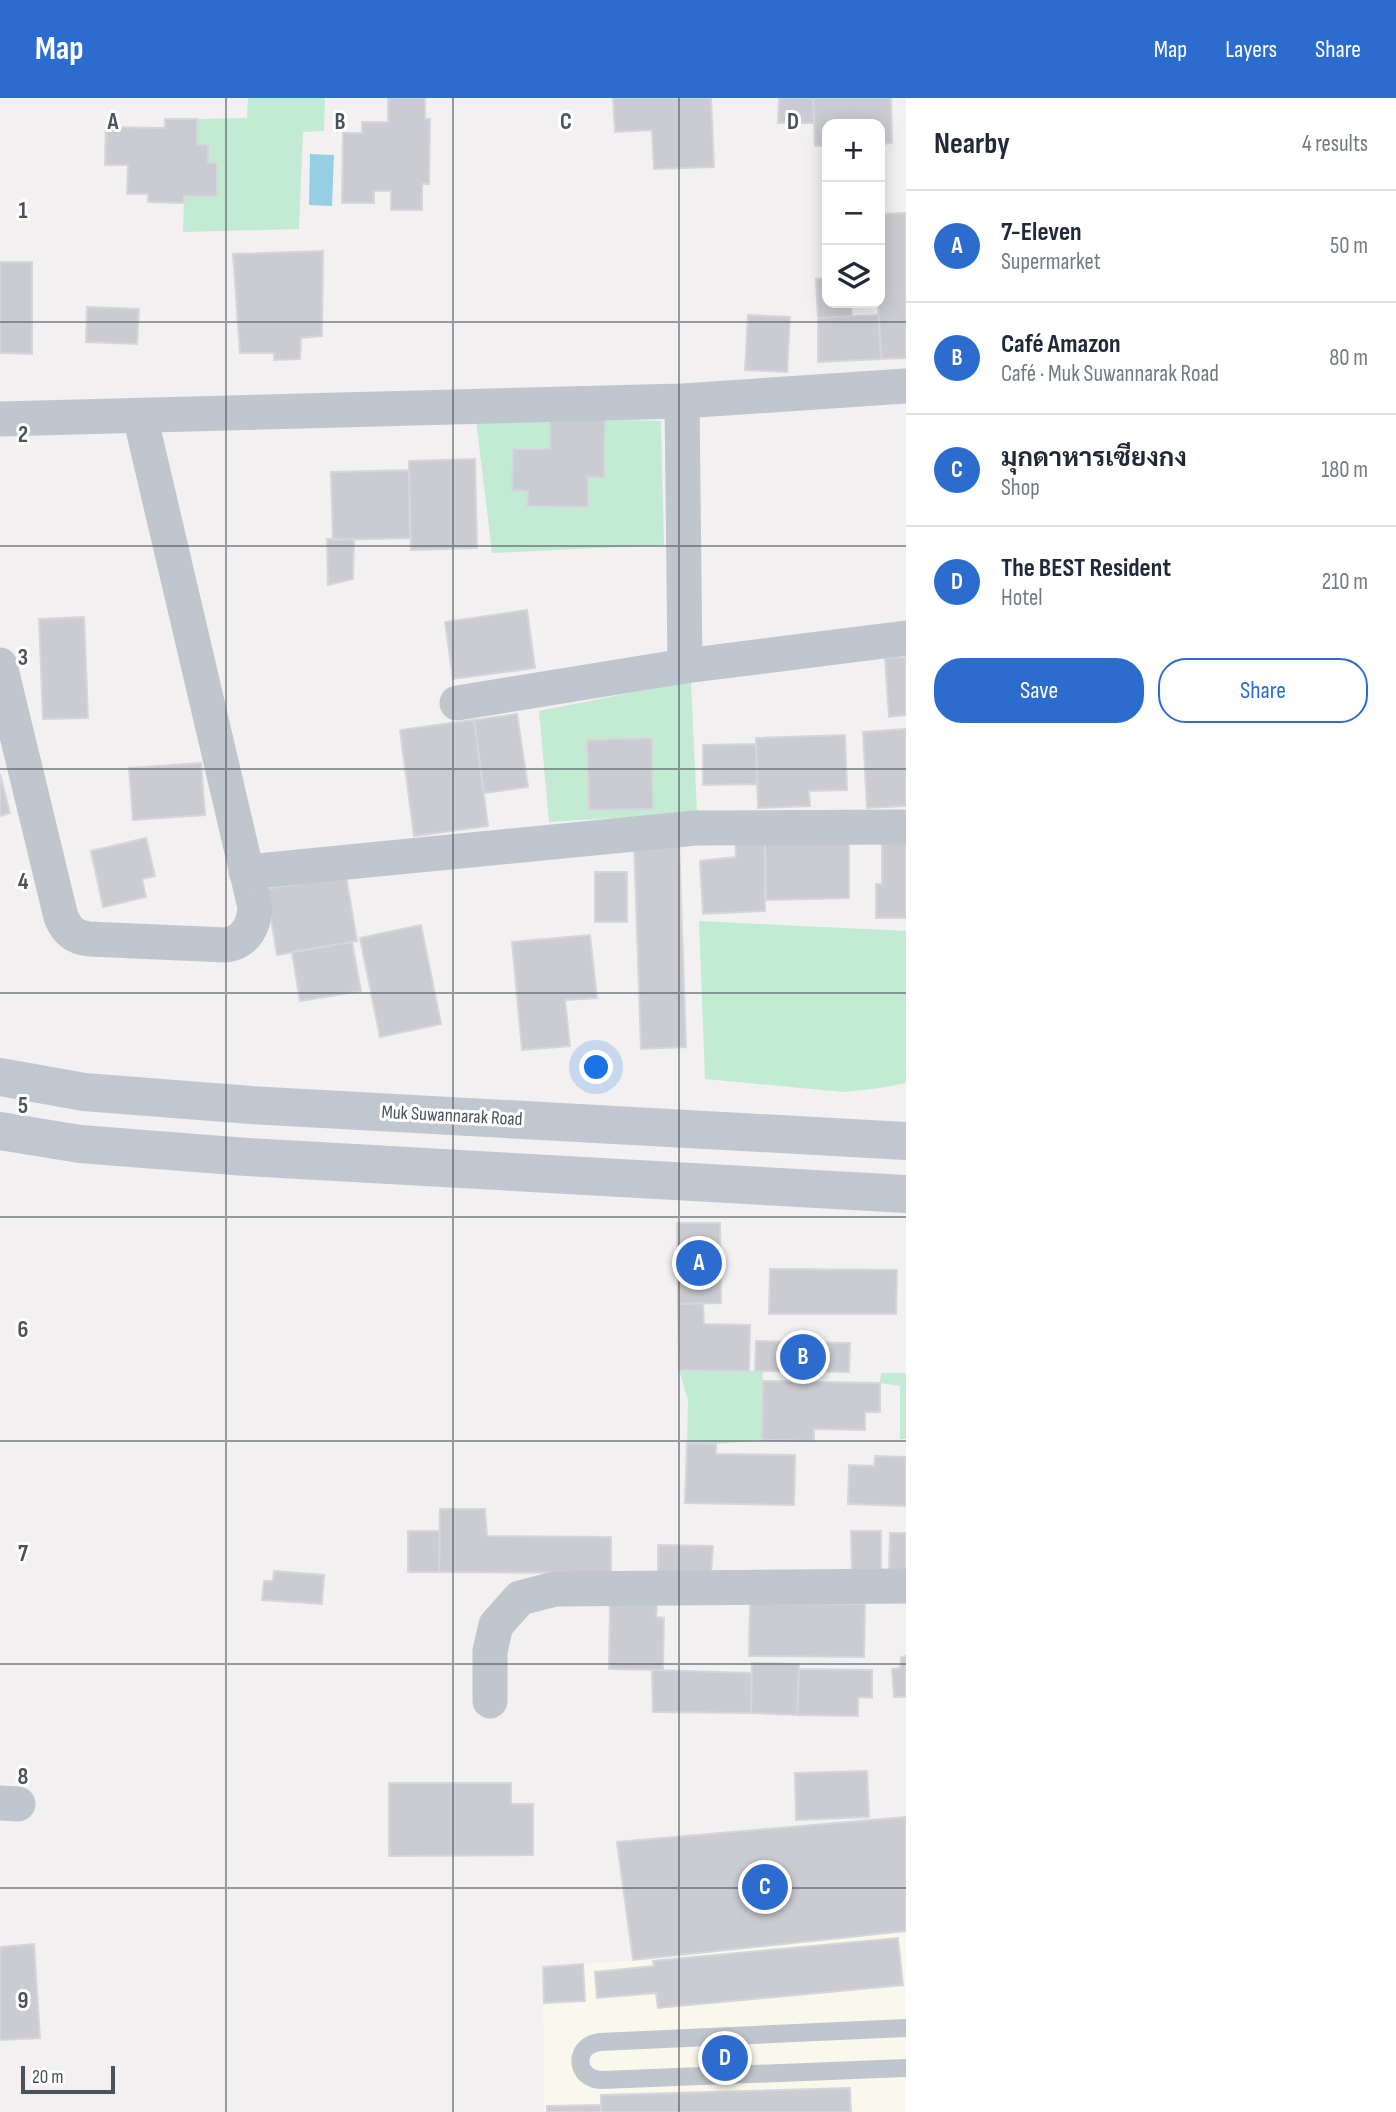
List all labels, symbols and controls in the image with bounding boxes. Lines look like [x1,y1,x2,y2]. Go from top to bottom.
text: Map [35,29,84,69]
text: Map [1154,35,1187,64]
text: Layers [1225,35,1277,64]
text: Share [1315,35,1361,64]
text: A [107,108,120,136]
text: B [335,108,346,136]
text: C [560,108,572,136]
text: D [787,108,799,136]
map controls [822,119,885,308]
button: + [822,119,885,182]
text: Nearby [934,126,1010,162]
text: 4 results [1302,130,1368,158]
button: − [822,182,885,245]
text: 1 [18,197,28,225]
text: 7-Eleven [1001,217,1082,248]
text: A [952,232,962,260]
text: 50 m [1330,232,1368,260]
button: layers [822,245,885,308]
text: Supermarket [1001,248,1101,276]
text: Café Amazon [1001,329,1121,360]
text: B [952,344,962,372]
text: 80 m [1329,344,1368,372]
text: Café · Muk Suwannarak Road [1001,360,1219,388]
text: 2 [18,421,28,449]
text: มุกดาหารเซียงกง [1001,443,1187,474]
text: C [951,456,963,484]
text: 180 m [1321,456,1368,484]
text: Shop [1001,474,1040,502]
text: The BEST Resident [1001,553,1171,584]
text: D [951,568,963,596]
text: 210 m [1322,568,1368,596]
text: Hotel [1001,584,1043,612]
text: 3 [18,644,28,672]
button: Save [934,658,1144,723]
button: Share [1158,658,1368,723]
text: 4 [18,868,29,896]
your location [579,1050,613,1084]
text: 5 [18,1092,28,1120]
street label: Muk Suwannarak Road [381,1101,523,1131]
pin: A [676,1237,722,1289]
text: 6 [18,1316,28,1344]
pin: B [780,1331,826,1383]
text: 7 [18,1540,28,1568]
text: 8 [18,1763,29,1791]
pin: C [742,1861,788,1913]
text: 9 [18,1987,28,2015]
pin: D [702,2032,748,2084]
scale bar [21,2063,116,2095]
text: 20 m [32,2066,64,2089]

